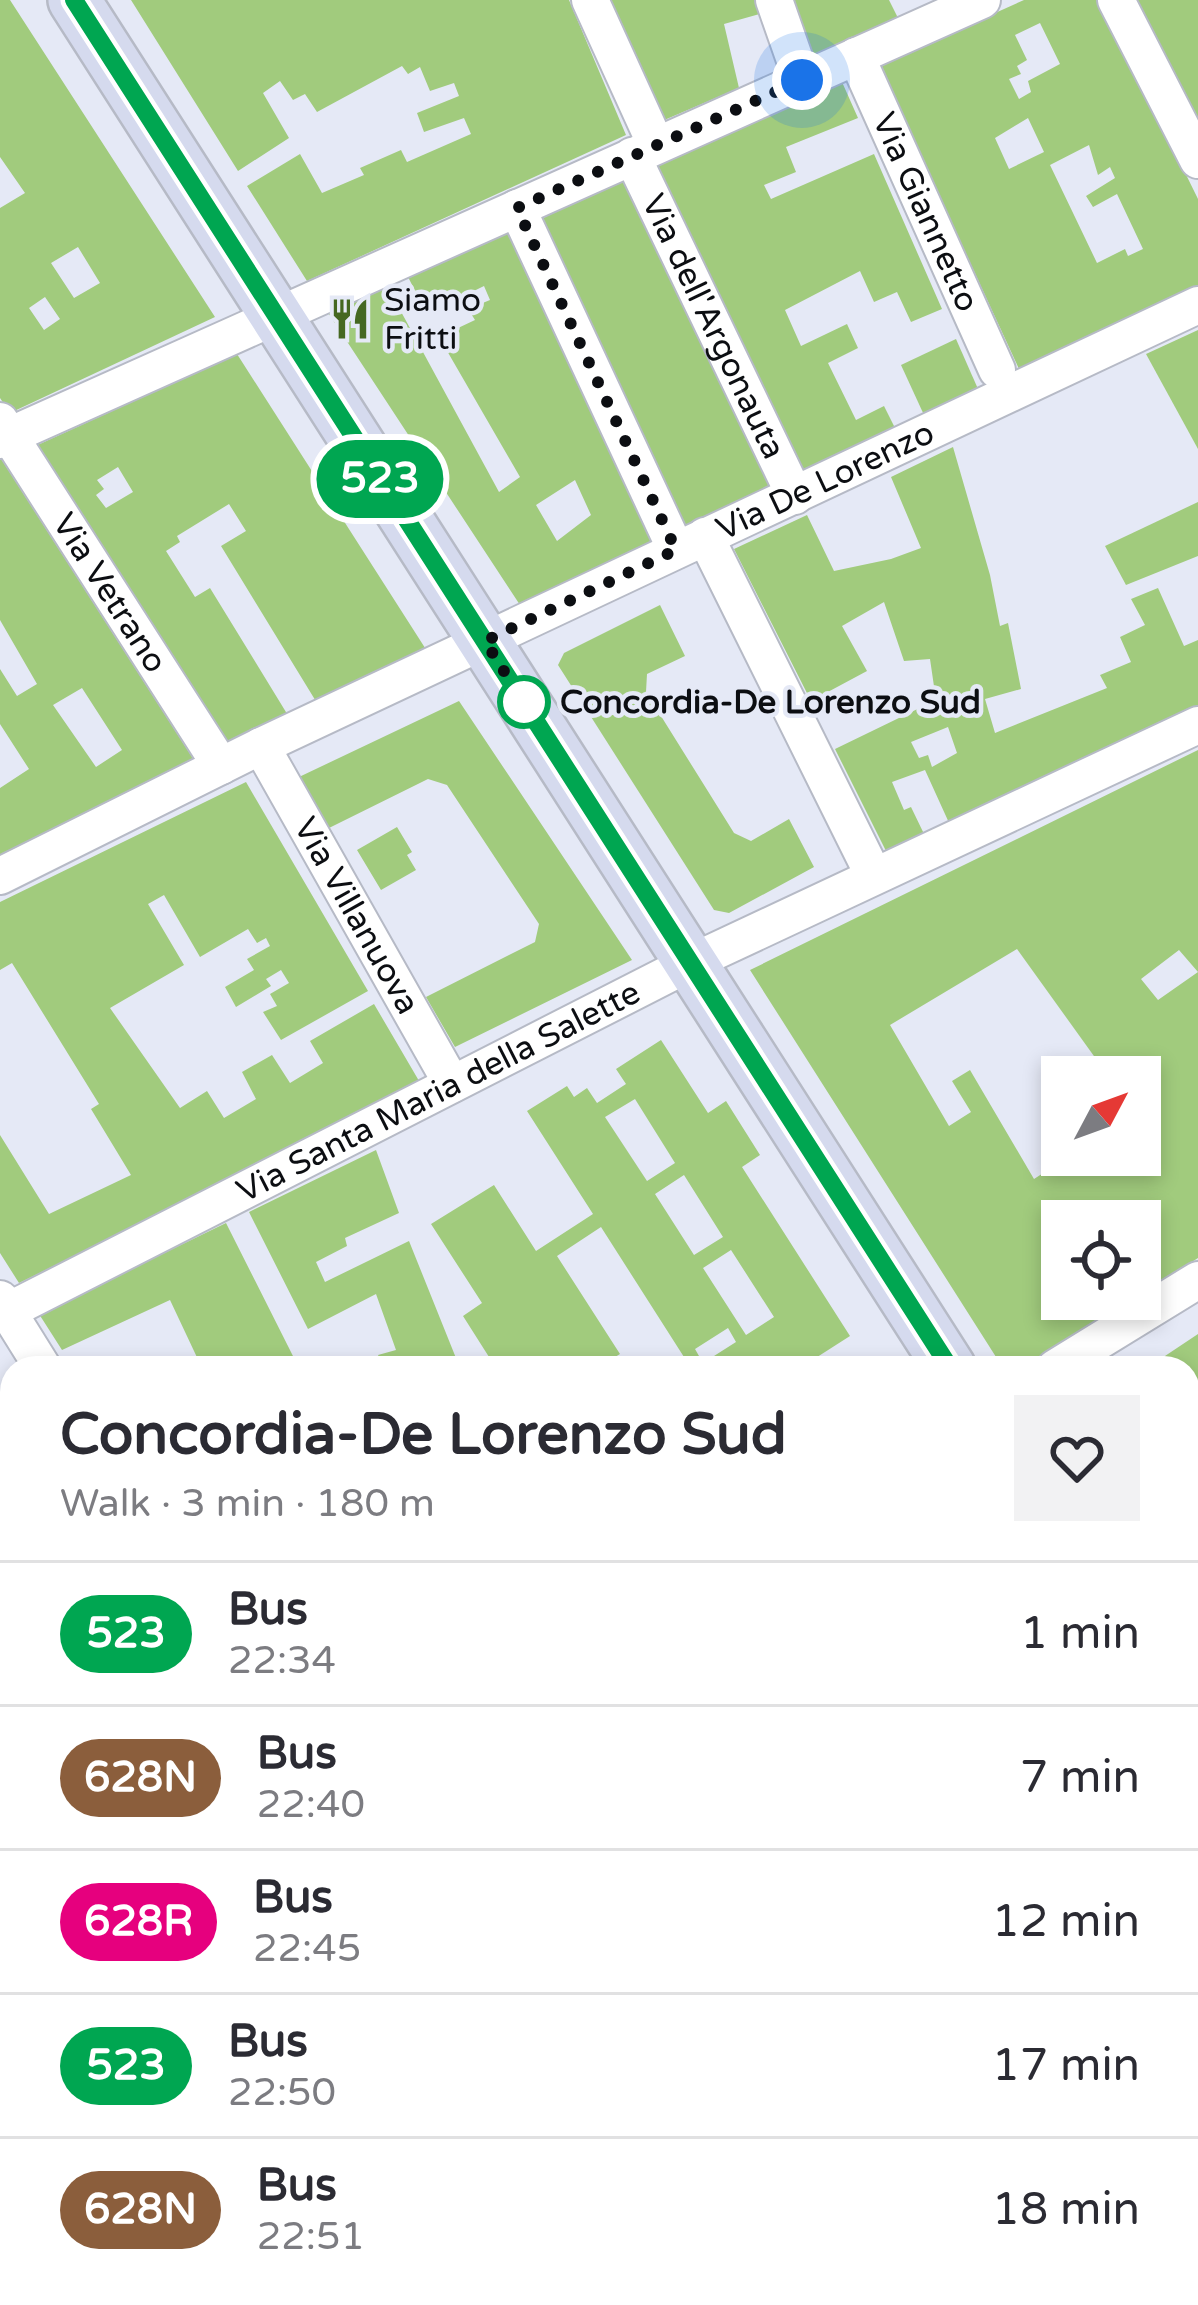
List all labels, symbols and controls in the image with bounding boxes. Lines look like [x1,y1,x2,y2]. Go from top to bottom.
your location [772,50,832,110]
street label: Via Giannetto [864,107,988,317]
street label: Via dell'Argonauta [634,188,794,465]
place label: Siamo Fritti [384,281,481,358]
restaurant icon: Siamo Fritti [327,296,373,342]
street label: Via De Lorenzo [710,413,940,548]
line badge: 523 [311,440,449,518]
text: 523 [340,453,420,504]
street label: Via Vetrano [45,506,175,680]
marker: Concordia-De Lorenzo Sud [499,677,549,727]
place label: Concordia-De Lorenzo Sud [560,683,981,722]
street label: Via Villanuova [286,811,428,1021]
street label: Via Santa Maria della Salette [230,972,646,1210]
north arrow [1041,1056,1161,1176]
map controls [1041,1056,1161,1320]
button: locate [1041,1200,1161,1320]
button: heart [1014,1395,1140,1521]
text: Concordia-De Lorenzo Sud [60,1401,787,1469]
text: Walk · 3 min · 180 m [60,1480,435,1527]
text: Bus [228,1583,308,1637]
text: 1 min [1020,1607,1140,1661]
text: 523 [86,1608,166,1659]
text: 22:34 [228,1637,336,1684]
text: Bus [257,1727,337,1781]
text: 7 min [1020,1751,1140,1805]
text: 628N [84,1752,197,1803]
text: 22:40 [257,1781,365,1828]
text: Bus [253,1871,333,1925]
text: 12 min [992,1895,1140,1949]
text: 628R [84,1896,193,1947]
text: 22:45 [253,1925,361,1972]
text: Bus [228,2015,308,2069]
text: 17 min [992,2039,1140,2093]
text: 523 [86,2040,166,2091]
text: 22:50 [228,2069,336,2116]
text: Bus [257,2159,337,2213]
text: 18 min [992,2183,1140,2237]
text: 628N [84,2184,197,2235]
text: 22:51 [257,2213,365,2260]

